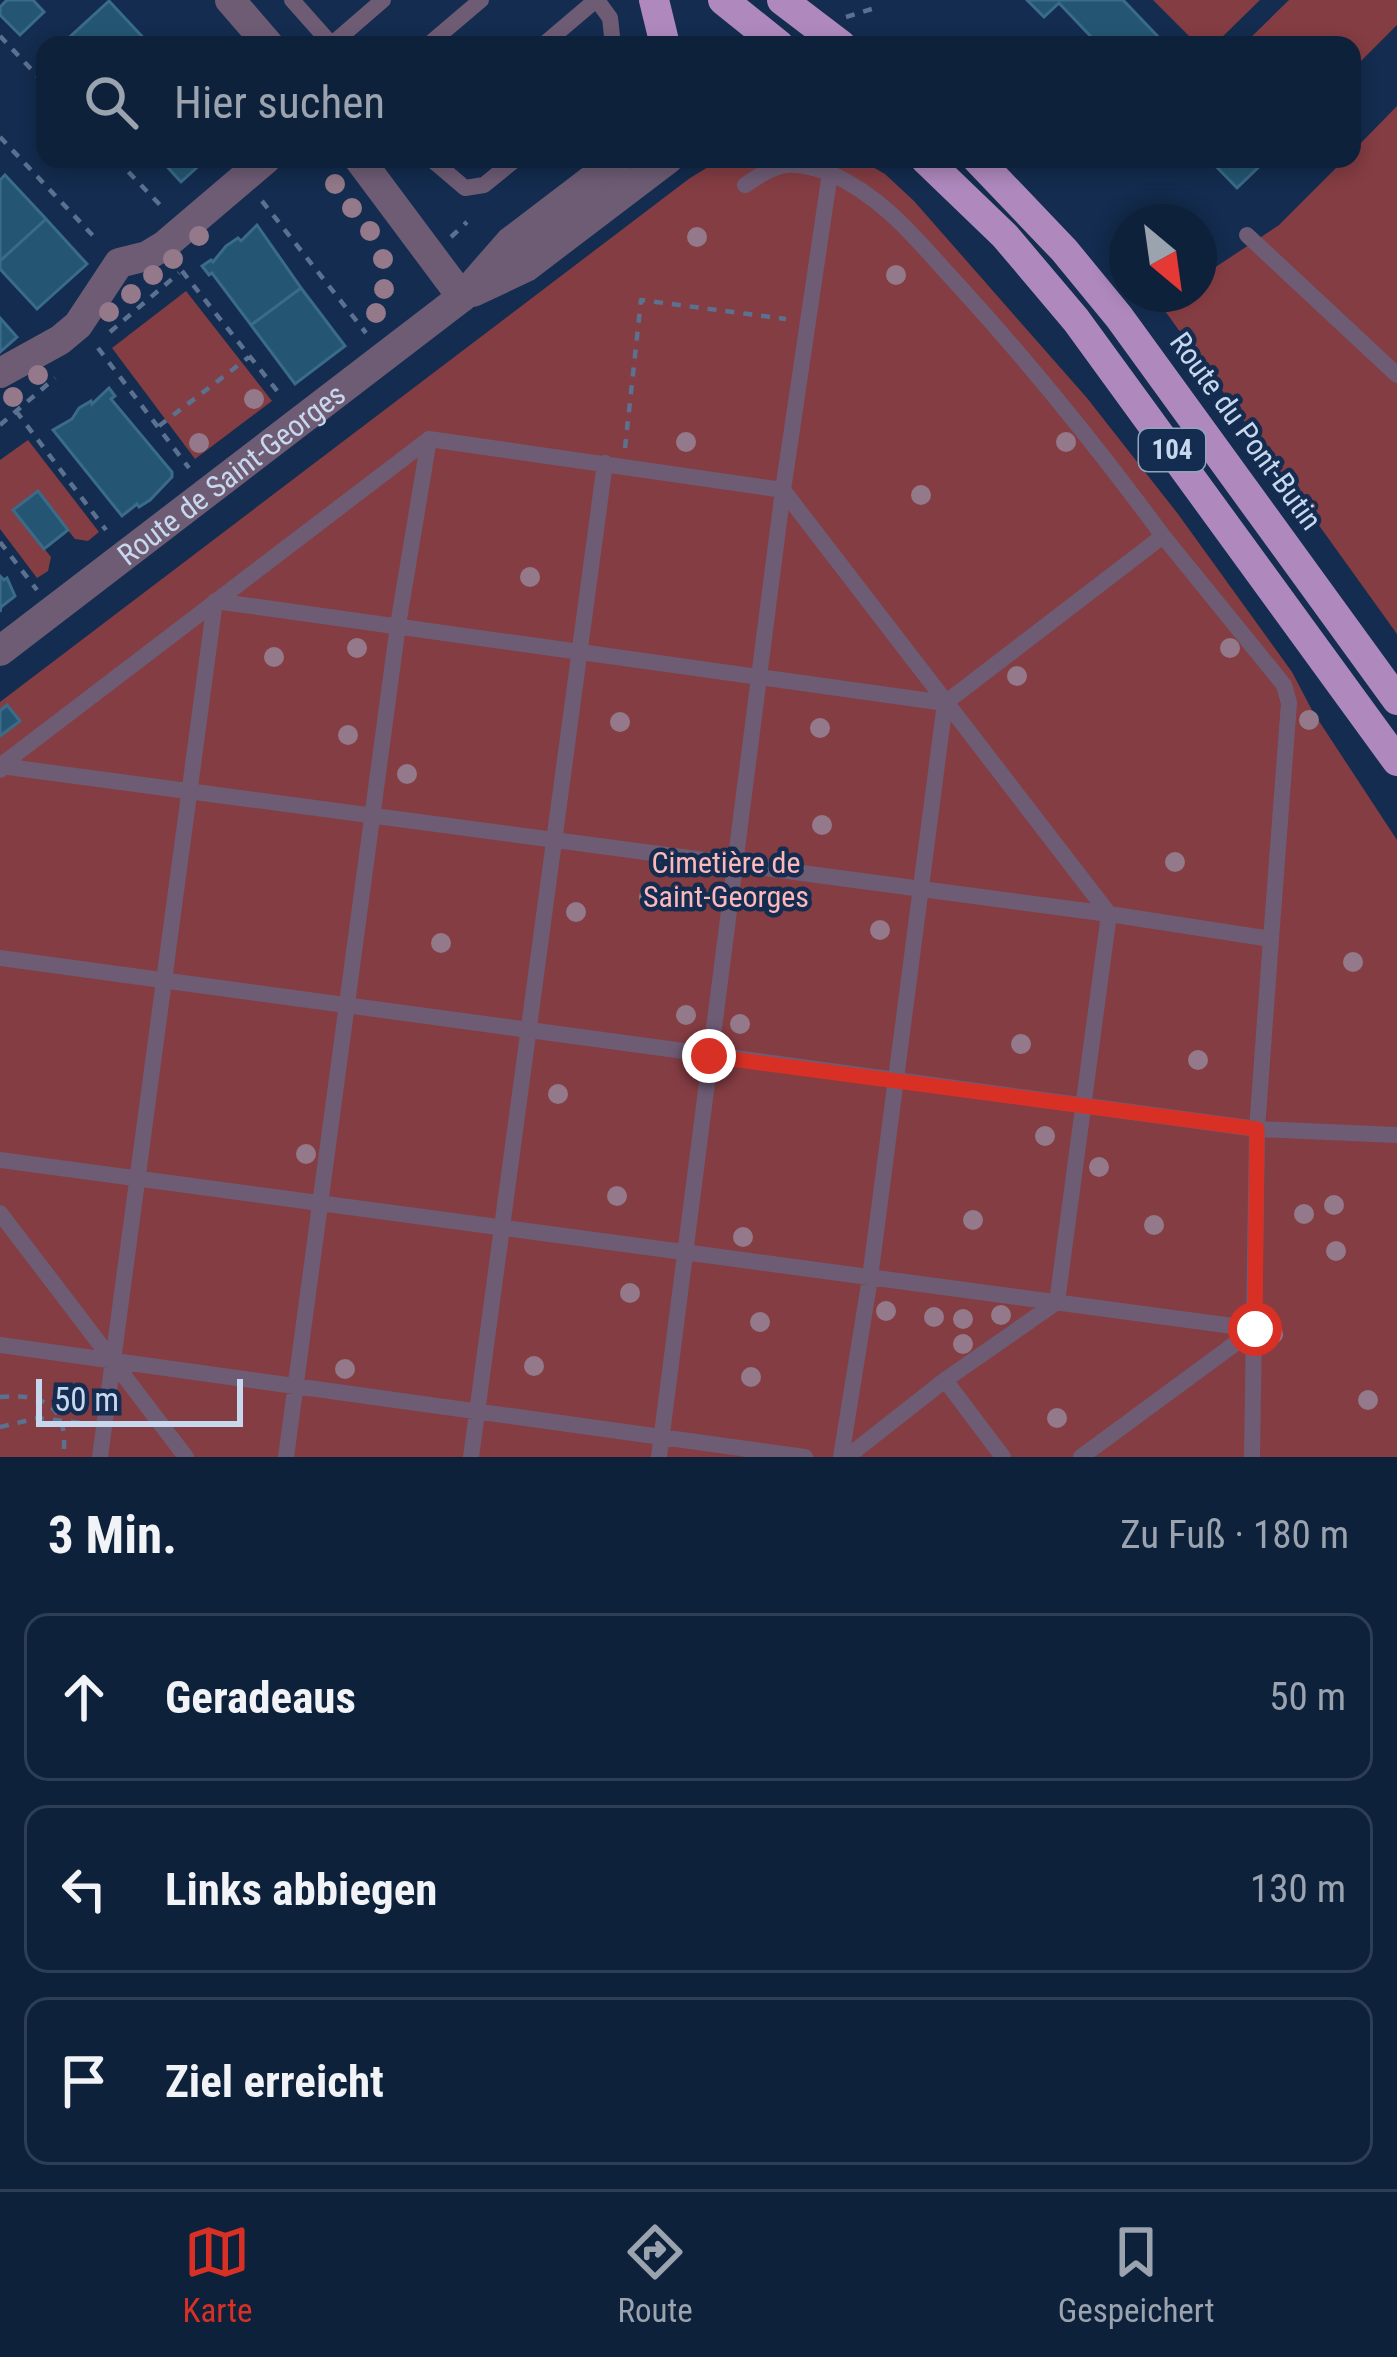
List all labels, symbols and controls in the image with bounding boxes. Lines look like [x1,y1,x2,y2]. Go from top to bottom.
search box [36,36,1361,168]
icon: search [78,69,144,135]
text: Hier suchen [174,76,385,129]
north arrow [1109,204,1217,312]
street label: Route du Pont-Butin [1163,326,1329,536]
street label: Route de Saint-Georges [110,376,352,572]
road number: 104 [1139,429,1205,471]
park label: Cimetière de Saint-Georges [643,845,809,914]
route end [682,1029,736,1083]
route start [1228,1302,1282,1356]
scale bar [36,1373,243,1426]
text: 50 m [54,1380,119,1419]
text: 3 Min. [48,1506,177,1565]
text: Zu Fuß · 180 m [1120,1512,1349,1558]
icon: ahead [51,1664,117,1730]
text: Geradeaus [165,1671,356,1724]
text: 50 m [1269,1674,1346,1720]
icon: left [51,1856,117,1922]
text: Links abbiegen [165,1863,437,1916]
text: 130 m [1250,1866,1346,1912]
icon: arrive [51,2048,117,2114]
text: Ziel erreicht [165,2055,384,2108]
tab: Karte [183,2219,252,2330]
tab: Route [618,2219,693,2330]
tab: Gespeichert [1058,2219,1214,2330]

